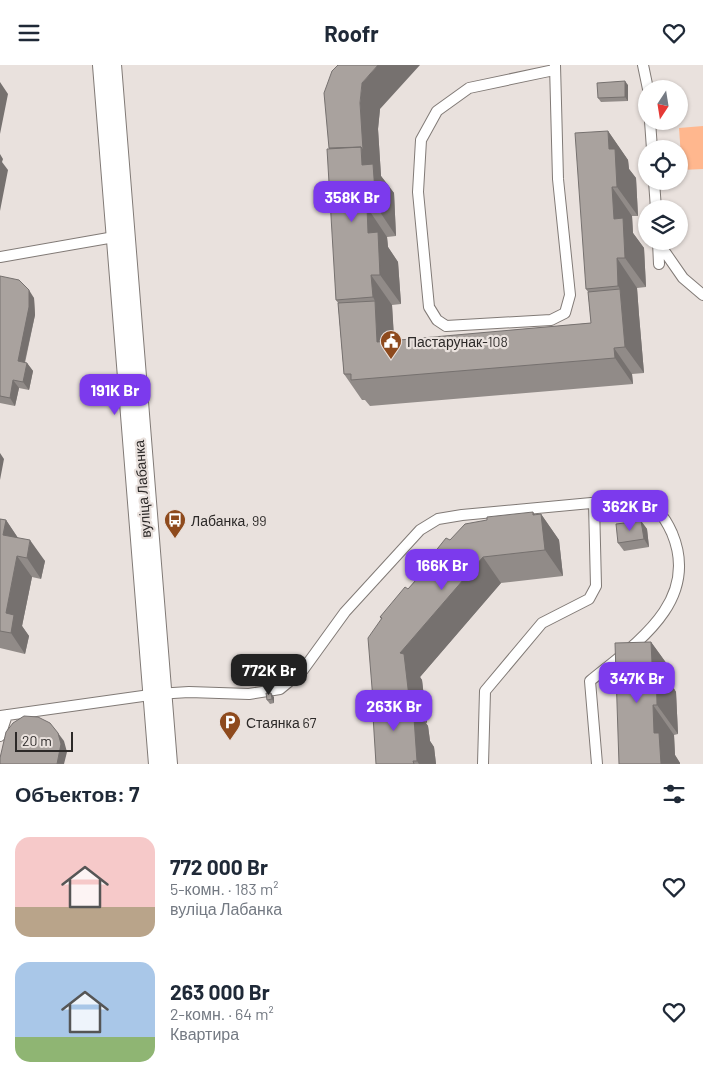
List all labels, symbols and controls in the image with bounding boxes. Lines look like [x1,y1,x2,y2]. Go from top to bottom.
icon: menu [15,19,43,47]
icon: heart [660,19,688,47]
text: Roofr [324,20,379,46]
north arrow [638,80,688,130]
map controls [638,80,688,250]
button: locate [638,140,688,190]
pin: 358K Br [306,181,398,223]
text: 358K Br [324,187,380,206]
button: layers [638,200,688,250]
public building icon: Пастарунак-108 [379,329,403,360]
place label: Пастарунак-108 [407,333,508,350]
pin: 191K Br [69,373,161,416]
text: 191K Br [91,380,139,399]
street label: вуліца Лабанка [130,439,154,539]
pin: 362K Br [584,489,676,532]
text: 362K Br [602,496,658,515]
bus stop icon: Лабанка, 99 [163,508,187,539]
place label: Лабанка, 99 [191,512,267,529]
pin: 166K Br [396,549,488,591]
text: 166K Br [416,555,468,574]
pin: 772K Br [223,653,315,696]
text: 772K Br [242,660,296,679]
pin: 347K Br [591,661,683,704]
text: 347K Br [610,668,664,687]
pin: 263K Br [348,689,440,732]
text: 263K Br [366,696,422,715]
parking icon: Стаянка 67 [218,710,242,741]
place label: Стаянка 67 [246,714,317,731]
scale bar [15,729,72,752]
text: 20 m [22,732,52,749]
icon: filters [660,780,688,808]
text: Объектов: 7 [15,781,140,806]
text: 772 000 Br [170,854,268,879]
icon: home [55,857,115,917]
icon: heart [660,873,688,901]
text: 5-комн. · 183 m² [170,879,278,898]
text: вуліца Лабанка [170,899,282,918]
text: 263 000 Br [170,979,270,1004]
icon: home [55,982,115,1042]
icon: heart [660,998,688,1026]
text: 2-комн. · 64 m² [170,1004,274,1023]
text: Квартира [170,1024,239,1043]

